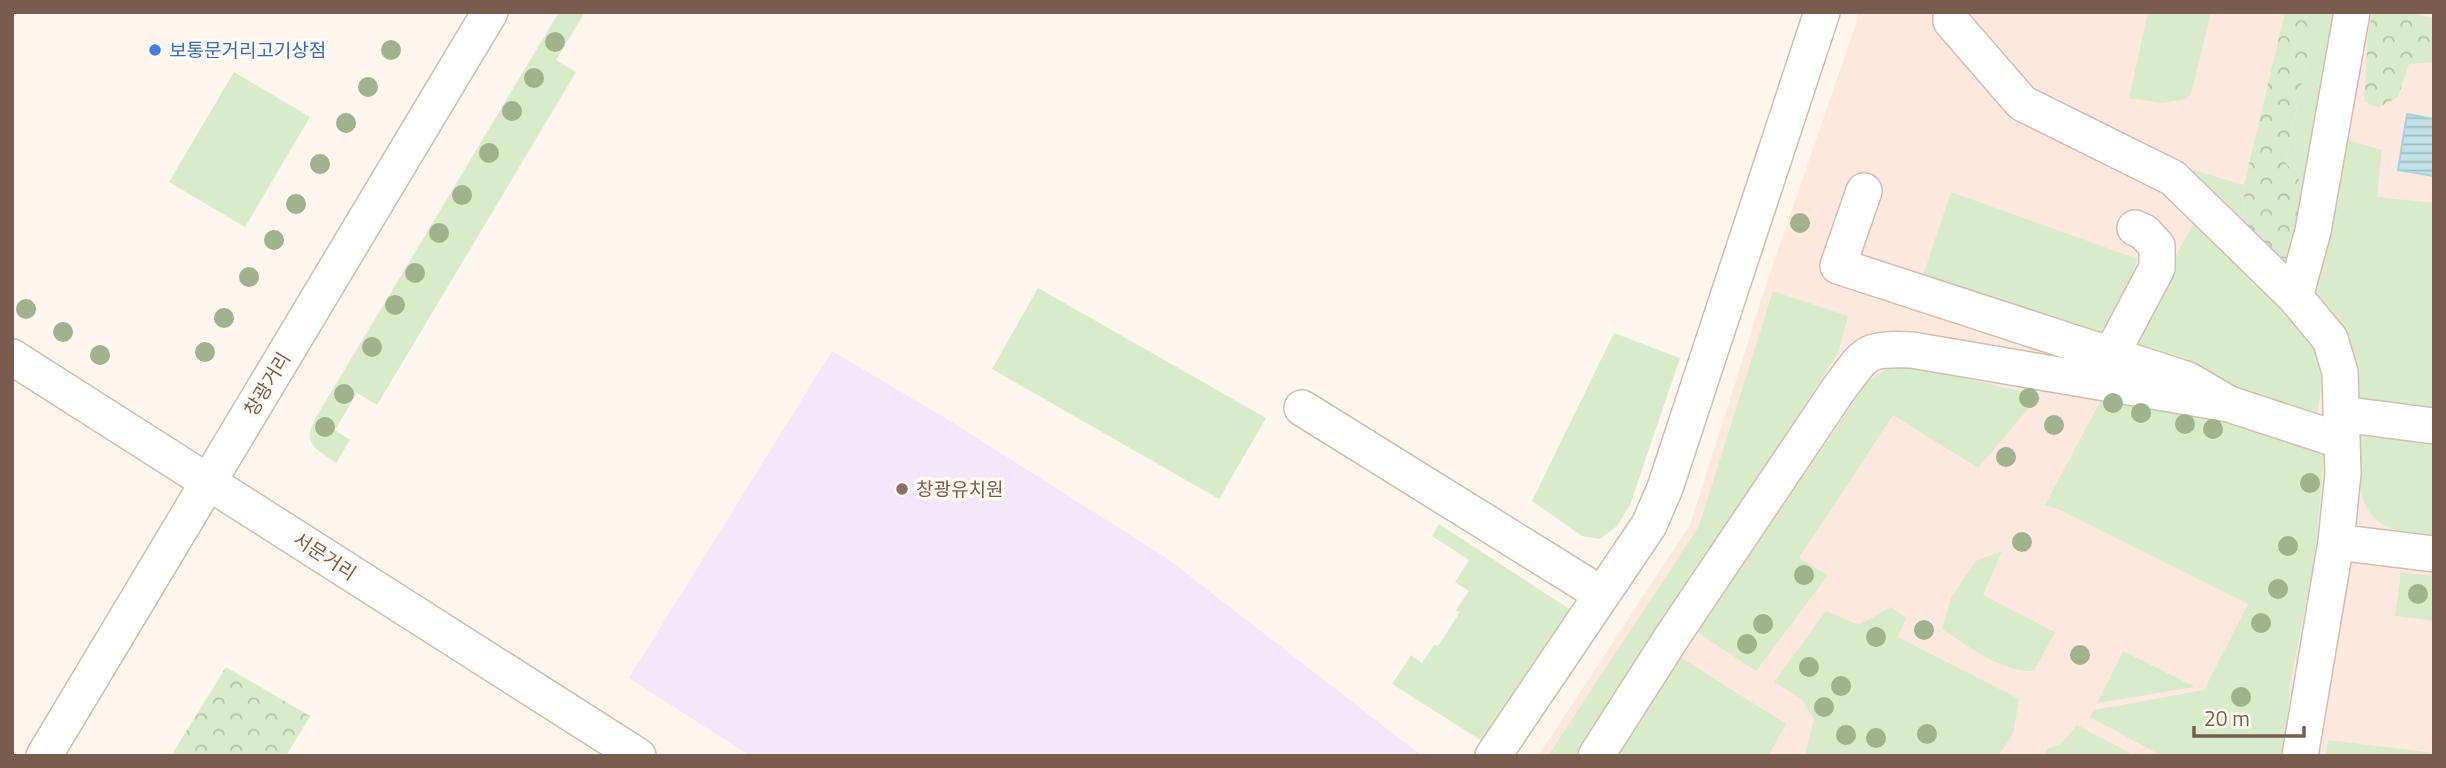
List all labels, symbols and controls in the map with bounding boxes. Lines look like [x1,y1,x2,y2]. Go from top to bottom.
place label: 보통문거리고기상점 [169,35,326,64]
marker: 보통문거리고기상점 [147,42,163,58]
street label: 창광거리 [236,346,297,421]
place label: 창광유치원 [916,474,1003,503]
marker: 창광유치원 [894,481,910,497]
street label: 서문거리 [288,524,362,587]
scale bar [2194,694,2304,738]
text: 20 m [2204,702,2250,734]

